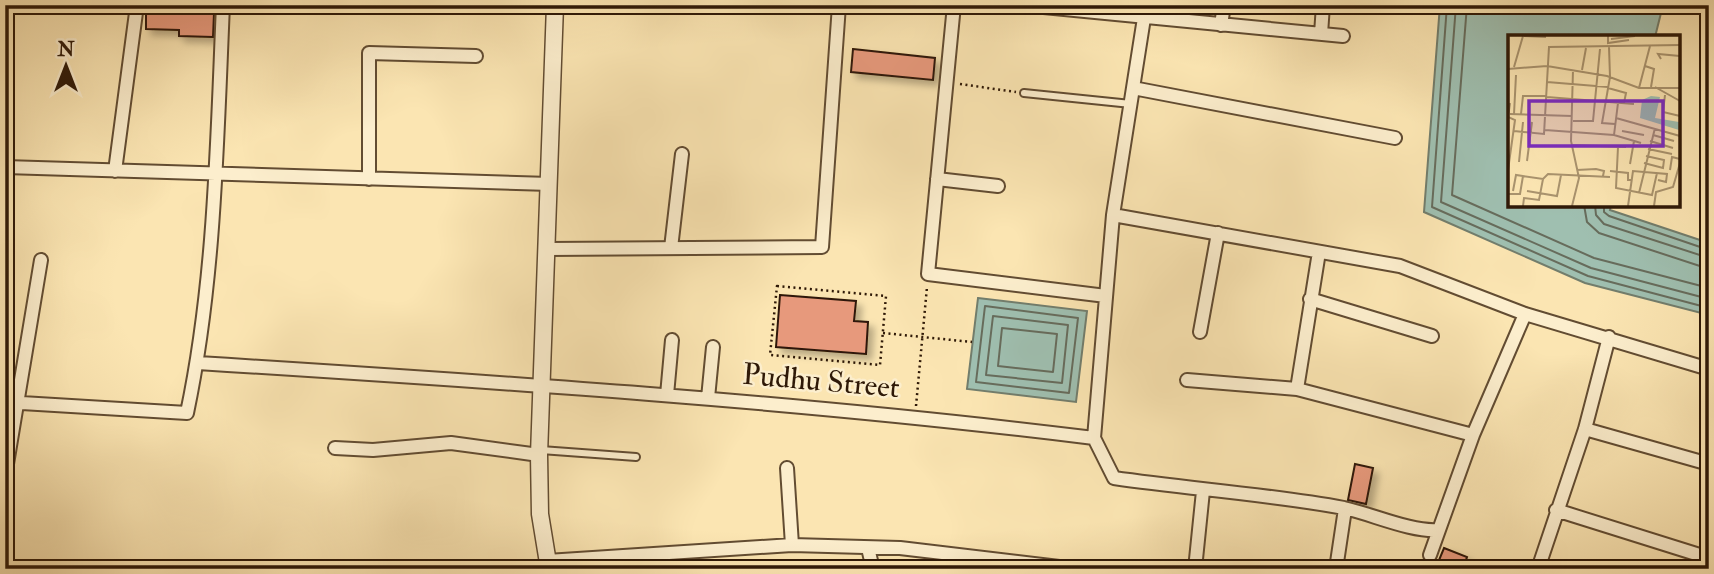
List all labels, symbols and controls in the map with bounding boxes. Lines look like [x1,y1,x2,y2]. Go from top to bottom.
north arrow [32,32,102,102]
inset map [1508,35,1679,206]
text: N [56,38,75,62]
street label: Pudhu Street [741,356,901,406]

